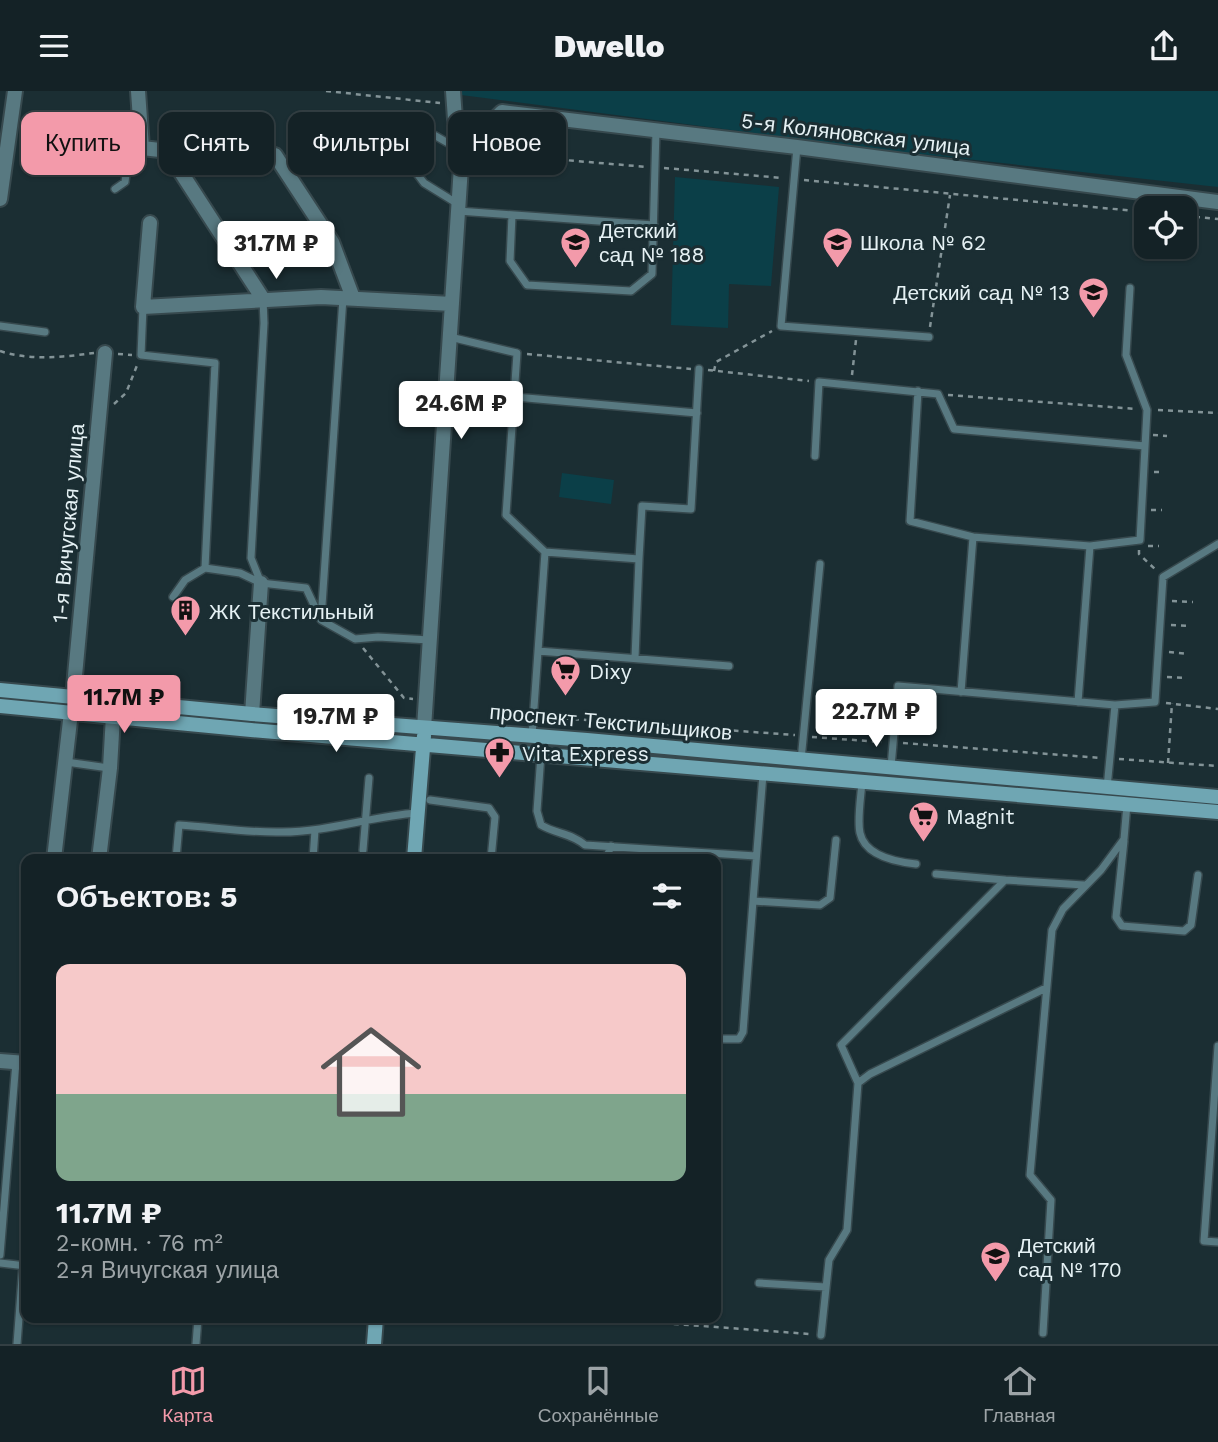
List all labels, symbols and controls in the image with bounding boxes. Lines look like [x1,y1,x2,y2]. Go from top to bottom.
icon: menu [35,27,73,65]
text: Dwello [553,27,665,65]
icon: share [1145,27,1183,65]
street label: 5-я Коляновская улица [740,108,972,161]
chip: Купить [21,112,145,175]
chip: Снять [159,112,274,175]
chip: Фильтры [288,112,434,175]
chip: Новое [448,112,566,175]
map controls [1134,196,1197,259]
button: locate [1134,196,1197,259]
place label: Детский сад № 188 [599,218,704,267]
pin: 31.7M ₽ [211,221,341,281]
school or university icon: Детский сад № 188 [559,225,593,269]
school or university icon: Школа № 62 [820,225,854,269]
text: 31.7M ₽ [234,230,318,257]
place label: Школа № 62 [860,230,986,255]
school or university icon: Детский сад № 13 [1076,275,1110,319]
place label: Детский сад № 13 [893,280,1070,305]
pin: 24.6M ₽ [396,381,526,441]
text: 24.6M ₽ [415,390,507,417]
street label: 1-я Вичугская улица [47,422,89,624]
building icon: ЖК Текстильный [169,594,203,638]
place label: ЖК Текстильный [209,599,374,624]
supermarket icon: Dixy [549,654,583,698]
place label: Dixy [589,659,632,684]
pin: 11.7M ₽ [59,675,189,735]
text: 11.7M ₽ [83,684,165,711]
pin: 22.7M ₽ [811,689,941,749]
pin: 19.7M ₽ [271,695,401,754]
text: 22.7M ₽ [832,698,920,725]
street label: проспект Текстильщиков [489,699,733,745]
text: 19.7M ₽ [293,703,379,730]
pharmacy icon: Vita Express [482,736,516,780]
place label: Vita Express [522,741,649,766]
supermarket icon: Magnit [906,799,940,843]
place label: Magnit [946,804,1014,829]
icon: filters [648,877,686,915]
text: Объектов: 5 [56,879,238,914]
icon: home [308,1009,434,1135]
text: 11.7M ₽ [56,1195,162,1230]
text: 2-комн. · 76 m² [56,1230,223,1257]
place label: Детский сад № 170 [1018,1233,1122,1282]
school or university icon: Детский сад № 170 [978,1240,1012,1284]
text: 2-я Вичугская улица [56,1257,279,1284]
tab: Карта [162,1362,213,1427]
tab: Сохранённые [538,1362,659,1427]
tab: Главная [983,1362,1056,1427]

